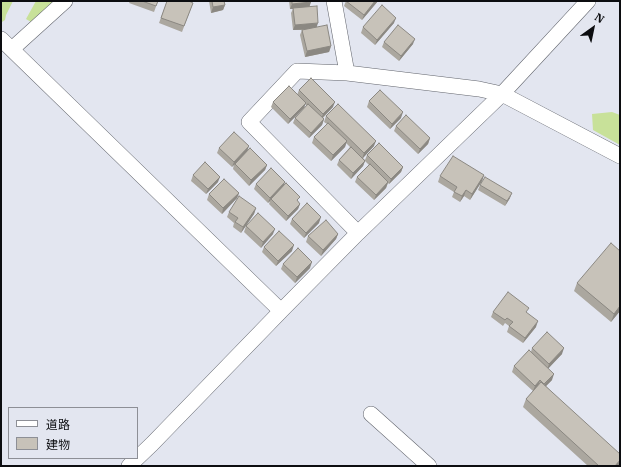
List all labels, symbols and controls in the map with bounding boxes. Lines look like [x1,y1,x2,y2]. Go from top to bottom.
north arrow [573,8,613,48]
text: N [592,10,607,26]
legend [8,407,138,459]
text: 道路 [46,417,70,432]
text: 建物 [46,437,70,452]

